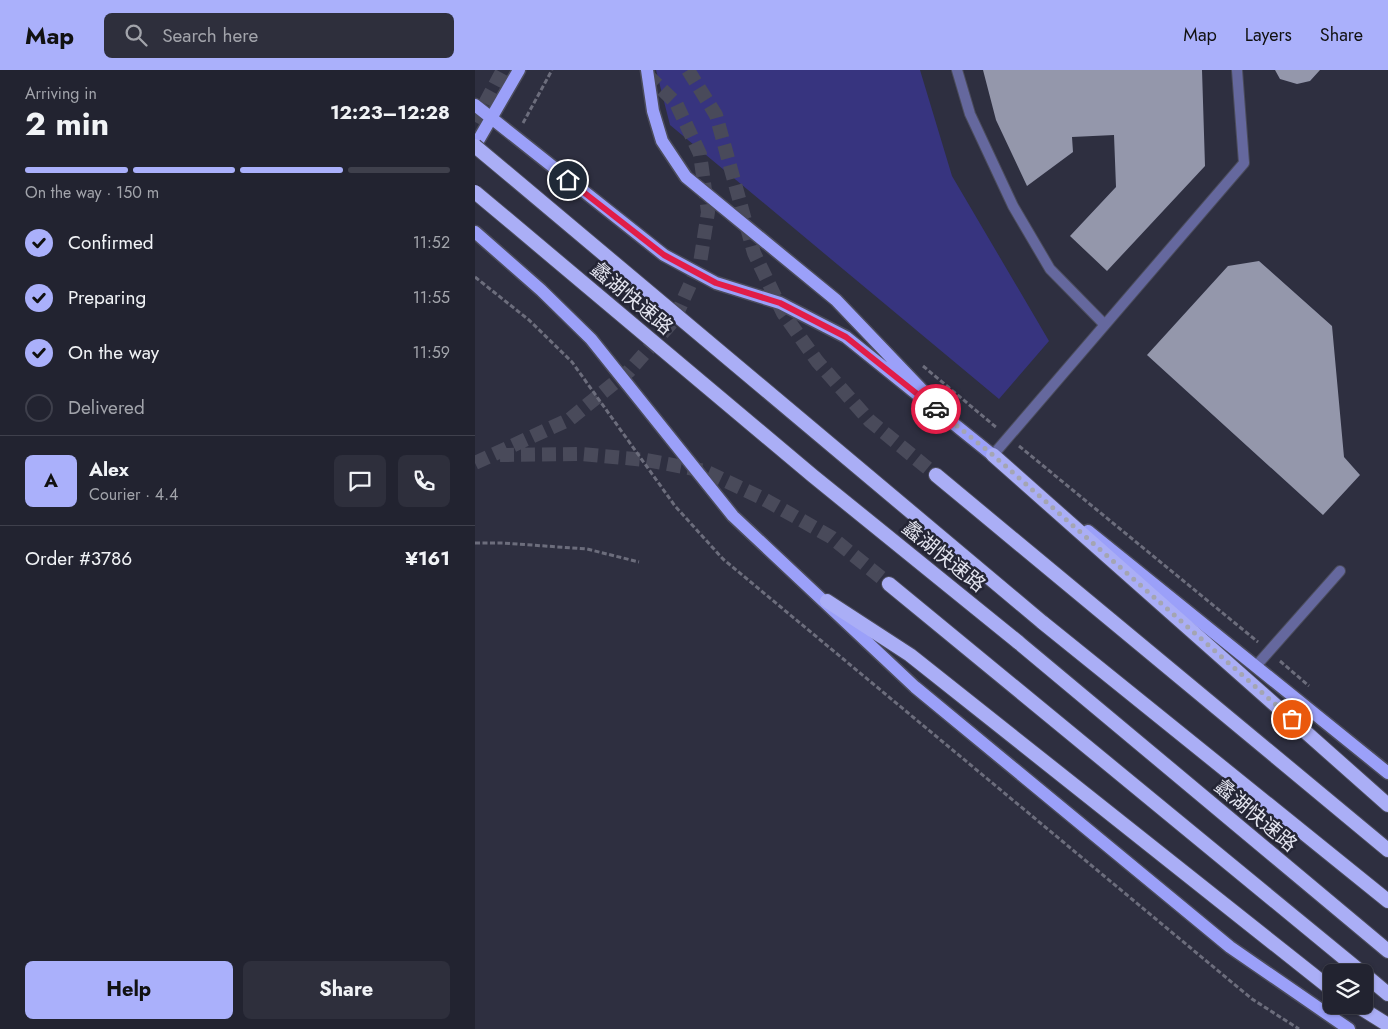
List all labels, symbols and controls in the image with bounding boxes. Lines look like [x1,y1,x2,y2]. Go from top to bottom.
search box [104,13,454,58]
text: Map [25,18,74,53]
icon: search [122,21,150,49]
text: Search here [162,22,258,49]
text: Map [1183,22,1217,48]
text: Layers [1245,22,1292,48]
text: Share [1320,22,1363,48]
text: Arriving in [25,82,97,105]
text: 12:23–12:28 [330,99,450,126]
text: 2 min [25,101,109,147]
pin [547,159,589,201]
icon: home [554,166,582,194]
text: On the way · 150 m [25,181,159,204]
icon: check [25,229,53,257]
text: Confirmed [68,229,154,256]
text: 11:52 [413,231,450,254]
street label: 蠡湖快速路 [584,255,679,342]
icon: check [25,284,53,312]
text: Preparing [68,284,146,311]
text: 11:55 [413,286,450,309]
icon: check [25,339,53,367]
text: On the way [68,339,159,366]
text: 11:59 [413,341,450,364]
courier [911,384,961,434]
text: Delivered [68,394,145,421]
icon: car [922,395,950,423]
button: chat [334,455,386,507]
button: phone [398,455,450,507]
text: Alex [89,456,129,483]
text: A [44,467,58,494]
text: Courier · 4.4 [89,483,178,506]
street label: 蠡湖快速路 [896,514,992,599]
text: Order #3786 [25,545,132,572]
text: ¥161 [405,545,450,572]
pin [1271,698,1313,740]
icon: bag [1278,705,1306,733]
street label: 蠡湖快速路 [1208,772,1303,859]
button: Help [25,961,233,1019]
button: Share [243,961,450,1019]
map controls [1323,964,1373,1014]
button: layers [1323,964,1373,1014]

